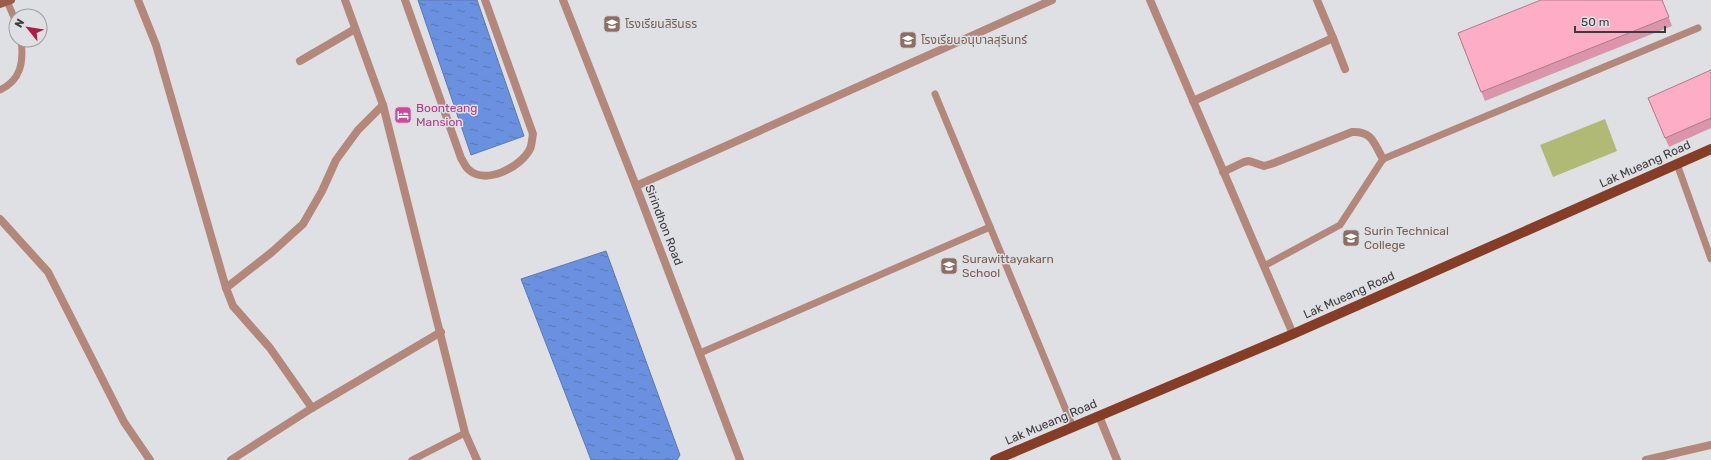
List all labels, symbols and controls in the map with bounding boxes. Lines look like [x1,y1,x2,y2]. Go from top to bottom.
north arrow [8,8,48,48]
scale bar [1575,8,1665,34]
school or university icon: โรงเรียนสิรินธร [602,14,622,34]
text: 50 m [1581,15,1609,29]
text: N [12,17,27,30]
place label: โรงเรียนสิรินธร [625,17,697,31]
school or university icon: โรงเรียนอนุบาลสุรินทร์ [898,30,918,50]
place label: โรงเรียนอนุบาลสุรินทร์ [921,33,1028,47]
place label: Boonteang Mansion [416,101,477,129]
hotel icon: Boonteang Mansion [393,105,413,125]
street label: Lak Mueang Road [1597,138,1693,190]
street label: Sirindhon Road [642,183,686,267]
place label: Surin Technical College [1364,224,1449,252]
school or university icon: Surin Technical College [1341,228,1361,248]
place label: Surawittayakarn School [962,252,1054,280]
school or university icon: Surawittayakarn School [939,256,959,276]
street label: Lak Mueang Road [1301,269,1397,321]
street label: Lak Mueang Road [1003,396,1099,448]

